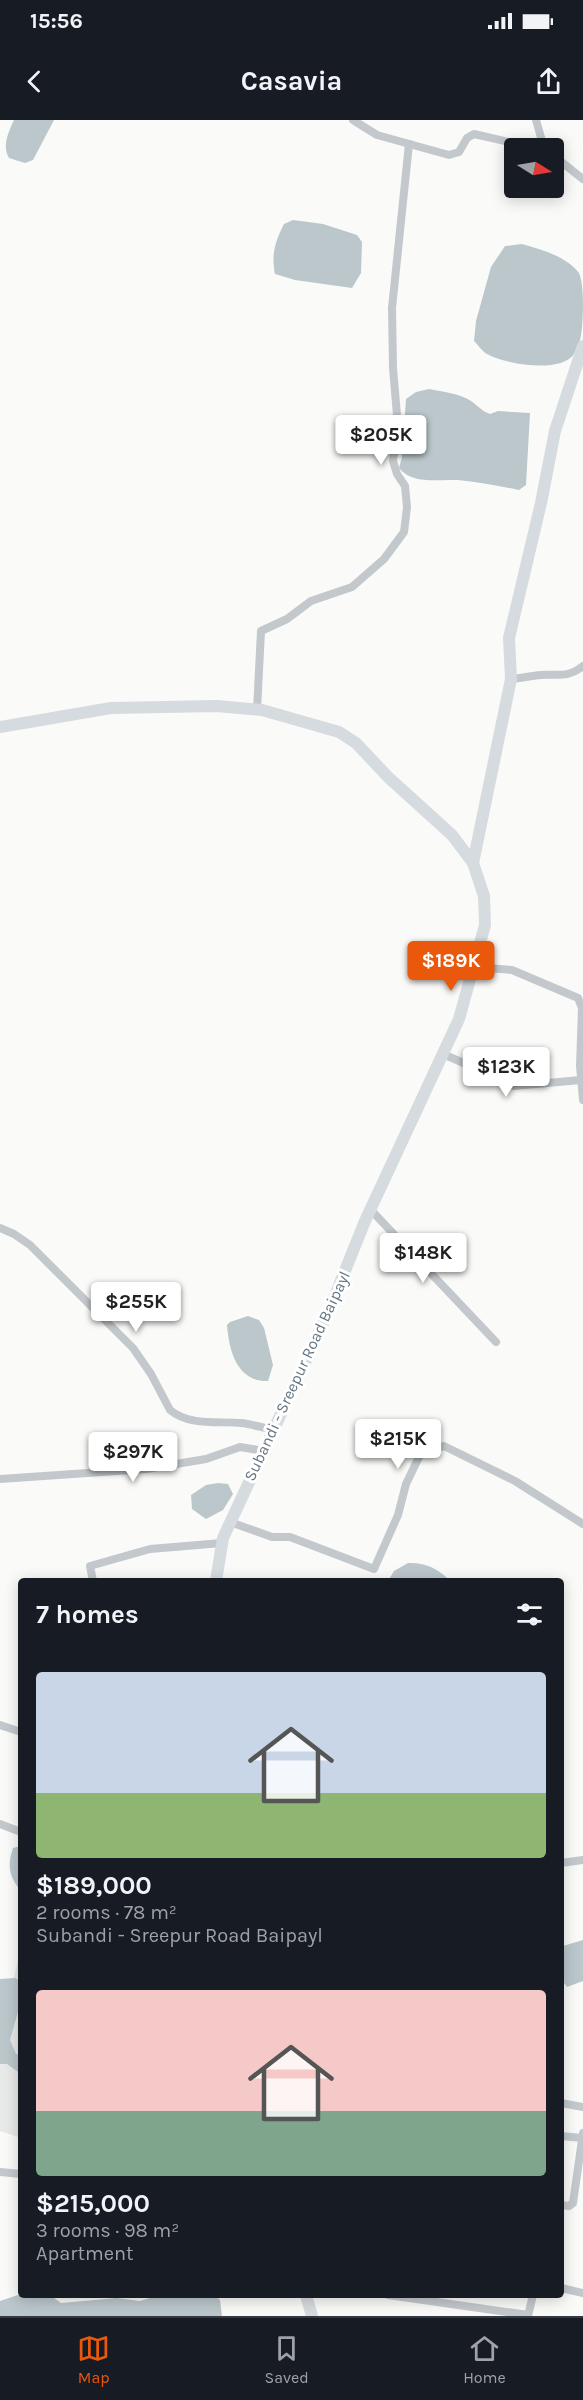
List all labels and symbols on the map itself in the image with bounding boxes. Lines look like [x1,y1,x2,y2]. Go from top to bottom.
north arrow [504,138,564,198]
pin: $205K [339,415,423,466]
pin: $189K [409,941,493,992]
pin: $123K [464,1047,548,1098]
pin: $148K [381,1233,465,1284]
street label: Subandi - Sreepur Road Baipayl [240,1268,354,1484]
pin: $255K [94,1282,178,1333]
pin: $215K [356,1419,440,1470]
pin: $297K [91,1432,175,1483]

